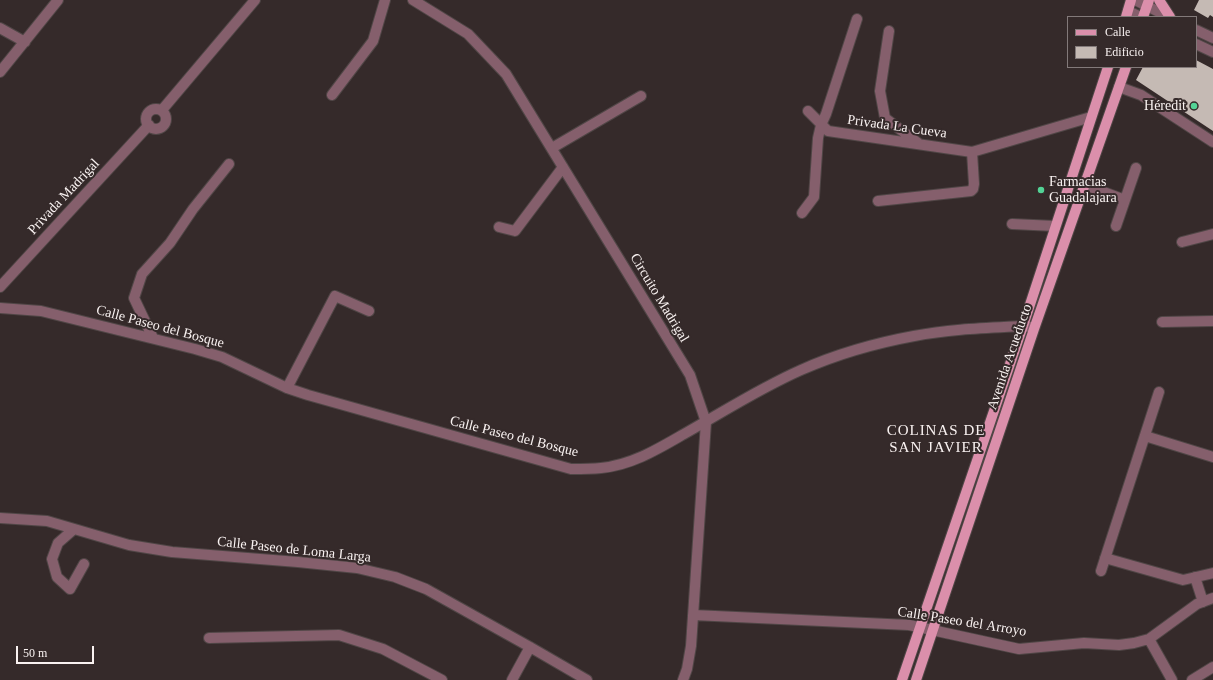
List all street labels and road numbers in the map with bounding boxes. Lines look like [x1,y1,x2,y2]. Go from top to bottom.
street label: Privada La Cueva [846,112,948,142]
street label: Privada Madrigal [25,156,103,238]
street label: Circuito Madrigal [626,251,692,345]
street label: Calle Paseo del Bosque [94,302,226,352]
street label: Avenida Acueducto [984,302,1036,412]
street label: Calle Paseo del Bosque [448,413,580,461]
street label: Calle Paseo de Loma Larga [216,534,372,566]
street label: Calle Paseo del Arroyo [896,604,1028,640]

